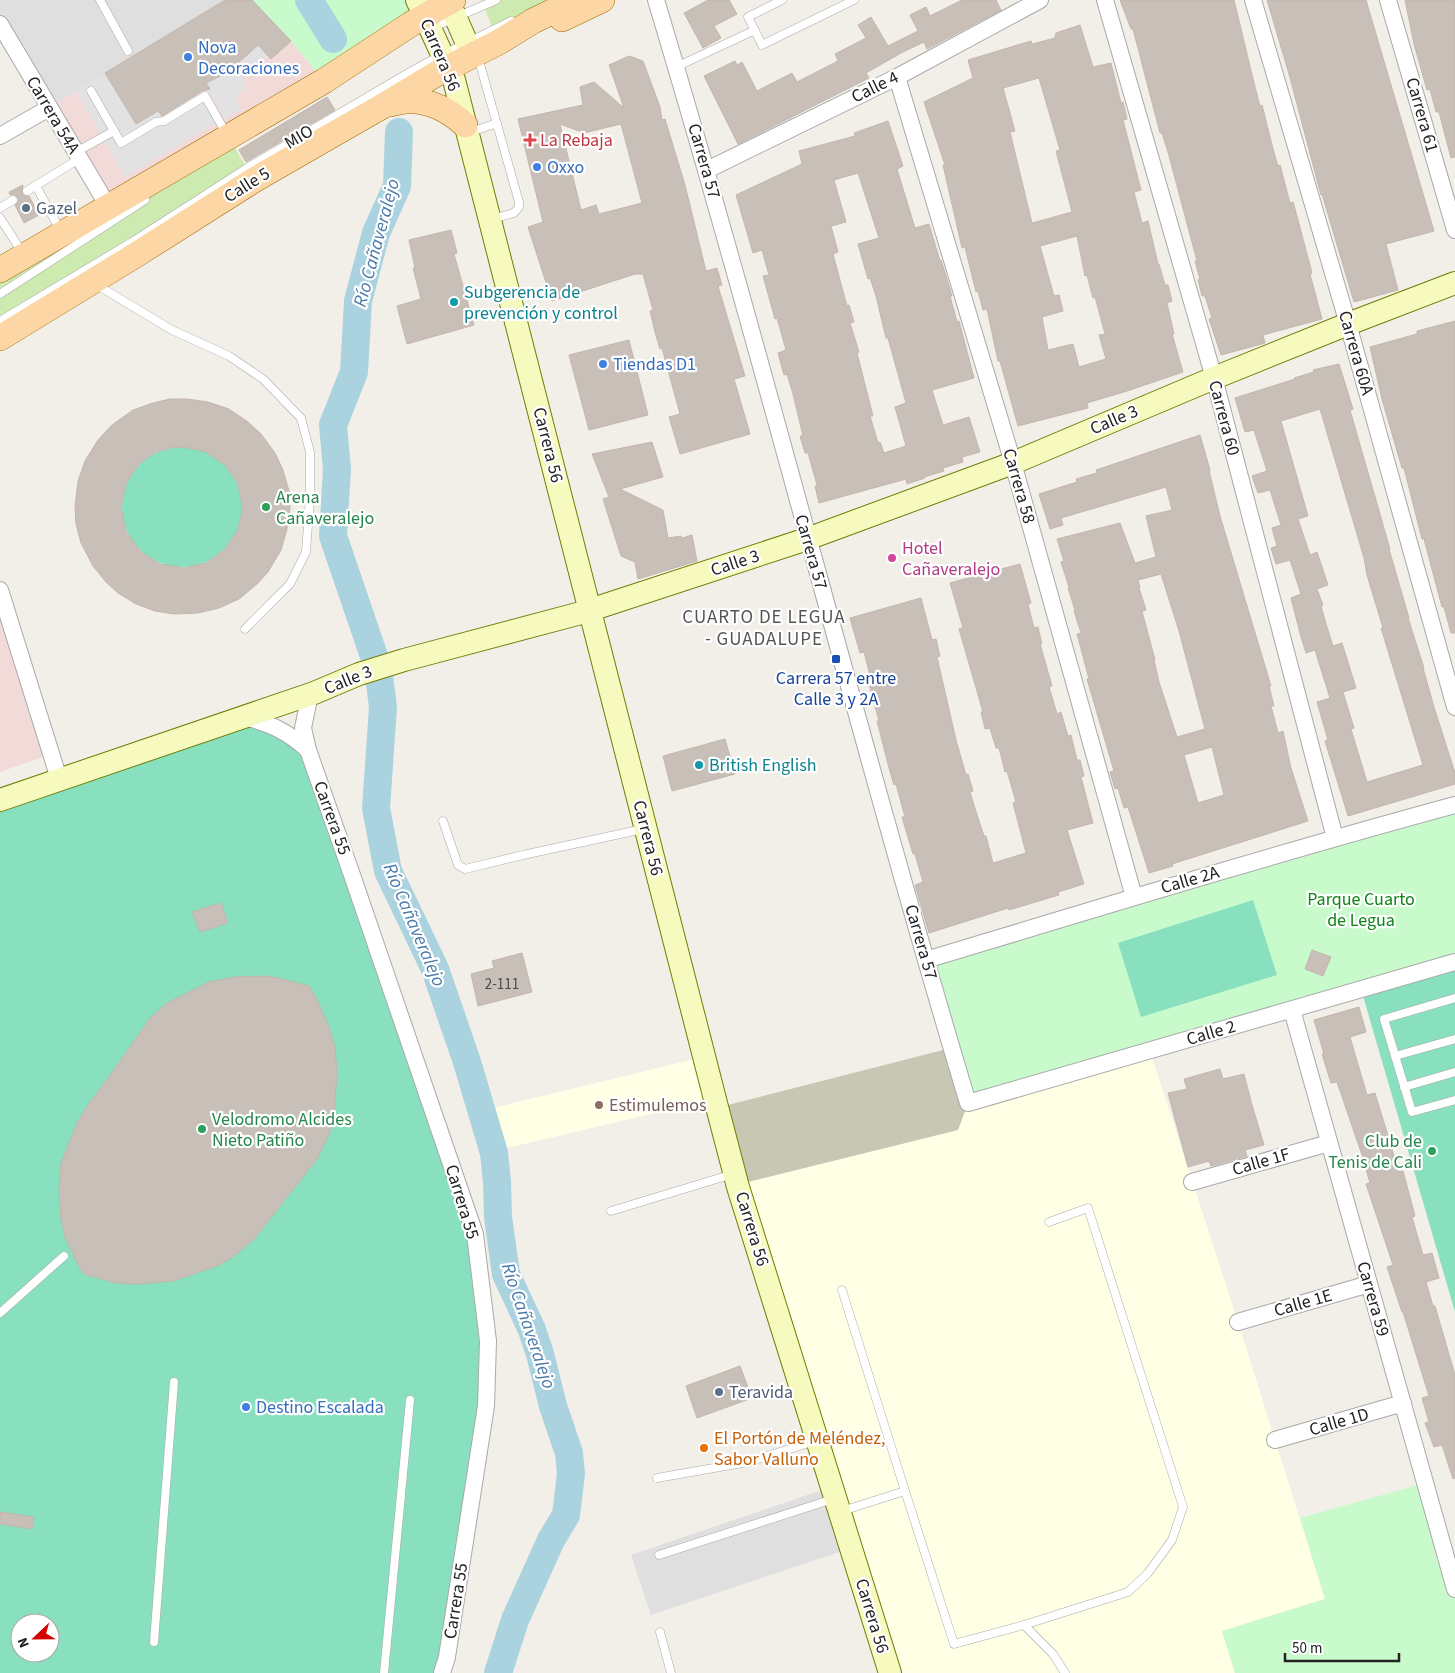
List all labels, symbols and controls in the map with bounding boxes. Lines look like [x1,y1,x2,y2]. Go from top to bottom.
street label: Carrera 56 [413,15,467,95]
place label: Nova Decoraciones [198,35,299,81]
marker: Nova Decoraciones [182,51,194,63]
street label: Calle 4 [847,65,903,109]
street label: Carrera 54A [20,71,86,159]
street label: Carrera 61 [1399,75,1445,155]
street label: MIO [280,119,318,155]
street label: Carrera 57 [681,121,727,201]
place label: La Rebaja [540,128,613,153]
marker: La Rebaja [524,134,536,146]
place label: Oxxo [547,155,584,180]
street label: Calle 5 [219,161,275,209]
marker: Oxxo [531,161,543,173]
water label: Río Cañaveralejo [347,176,407,310]
place label: Gazel [36,196,77,221]
marker: Gazel [20,202,32,214]
place label: Subgerencia de prevención y control [464,280,618,326]
marker: Subgerencia de prevención y control [448,296,460,308]
street label: Carrera 60A [1332,308,1380,398]
place label: Tiendas D1 [613,352,696,377]
marker: Tiendas D1 [597,358,609,370]
street label: Carrera 60 [1202,378,1246,458]
street label: Calle 3 [1086,399,1142,441]
street label: Carrera 56 [527,405,569,485]
street label: Carrera 58 [996,446,1042,526]
place label: Arena Cañaveralejo [276,485,374,531]
marker: Arena Cañaveralejo [260,501,272,513]
street label: Carrera 57 [788,512,834,592]
place label: Hotel Cañaveralejo [902,536,1000,582]
street label: Calle 3 [707,543,763,583]
marker: Hotel Cañaveralejo [886,552,898,564]
district label: CUARTO DE LEGUA - GUADALUPE [682,604,846,653]
marker: Carrera 57 entre Calle 3 y 2A [830,653,842,665]
street label: Calle 3 [320,659,376,701]
place label: Carrera 57 entre Calle 3 y 2A [776,666,896,712]
place label: British English [709,753,816,778]
marker: British English [693,759,705,771]
street label: Carrera 55 [307,778,357,858]
street label: Carrera 56 [627,798,669,878]
water label: Río Cañaveralejo [376,859,452,991]
street label: Calle 2A [1158,860,1222,900]
park label: Parque Cuarto de Legua [1307,887,1415,933]
street label: Carrera 57 [898,902,944,982]
house number: 2-111 [485,974,519,995]
street label: Calle 2 [1184,1014,1239,1052]
place label: Estimulemos [609,1093,707,1118]
marker: Estimulemos [593,1099,605,1111]
place label: Velodromo Alcides Nieto Patiño [212,1107,352,1153]
marker: Velodromo Alcides Nieto Patiño [196,1123,208,1135]
place label: Club de Tenis de Cali [1328,1129,1422,1175]
street label: Calle 1F [1229,1142,1293,1182]
marker: Club de Tenis de Cali [1426,1145,1438,1157]
street label: Carrera 55 [439,1162,485,1243]
street label: Carrera 56 [729,1189,775,1270]
water label: Río Cañaveralejo [494,1259,562,1393]
street label: Carrera 59 [1350,1259,1396,1339]
street label: Calle 1E [1271,1283,1335,1323]
place label: Teravida [729,1380,793,1405]
marker: Teravida [713,1386,725,1398]
place label: Destino Escalada [256,1395,384,1420]
marker: Destino Escalada [240,1401,252,1413]
street label: Calle 1D [1306,1402,1372,1442]
place label: El Portón de Meléndez, Sabor Valluno [714,1426,885,1472]
marker: El Portón de Meléndez, Sabor Valluno [698,1442,710,1454]
street label: Carrera 55 [438,1561,474,1641]
street label: Carrera 56 [849,1576,895,1657]
north arrow [10,1613,60,1663]
scale bar [1285,1630,1399,1662]
text: N [13,1634,35,1651]
text: 50 m [1292,1638,1322,1659]

